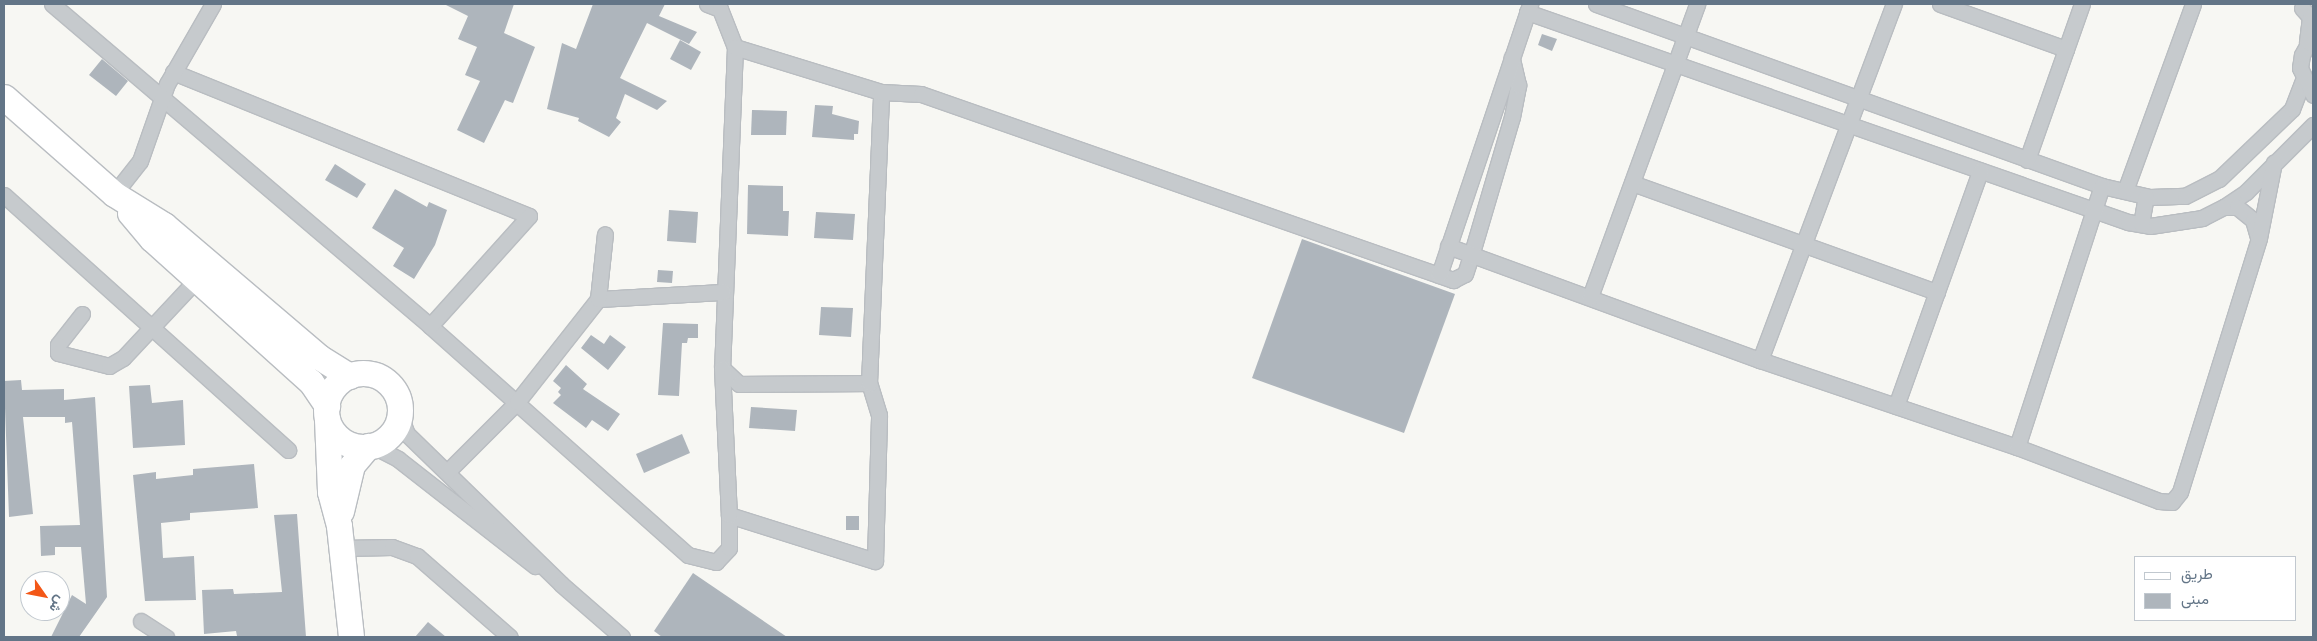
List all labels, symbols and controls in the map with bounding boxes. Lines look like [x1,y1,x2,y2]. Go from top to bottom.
legend [2134,556,2297,621]
text: طريق [2181,565,2213,583]
north arrow [20,571,70,621]
text: مبنى [2181,590,2209,608]
text: ش [45,592,69,616]

